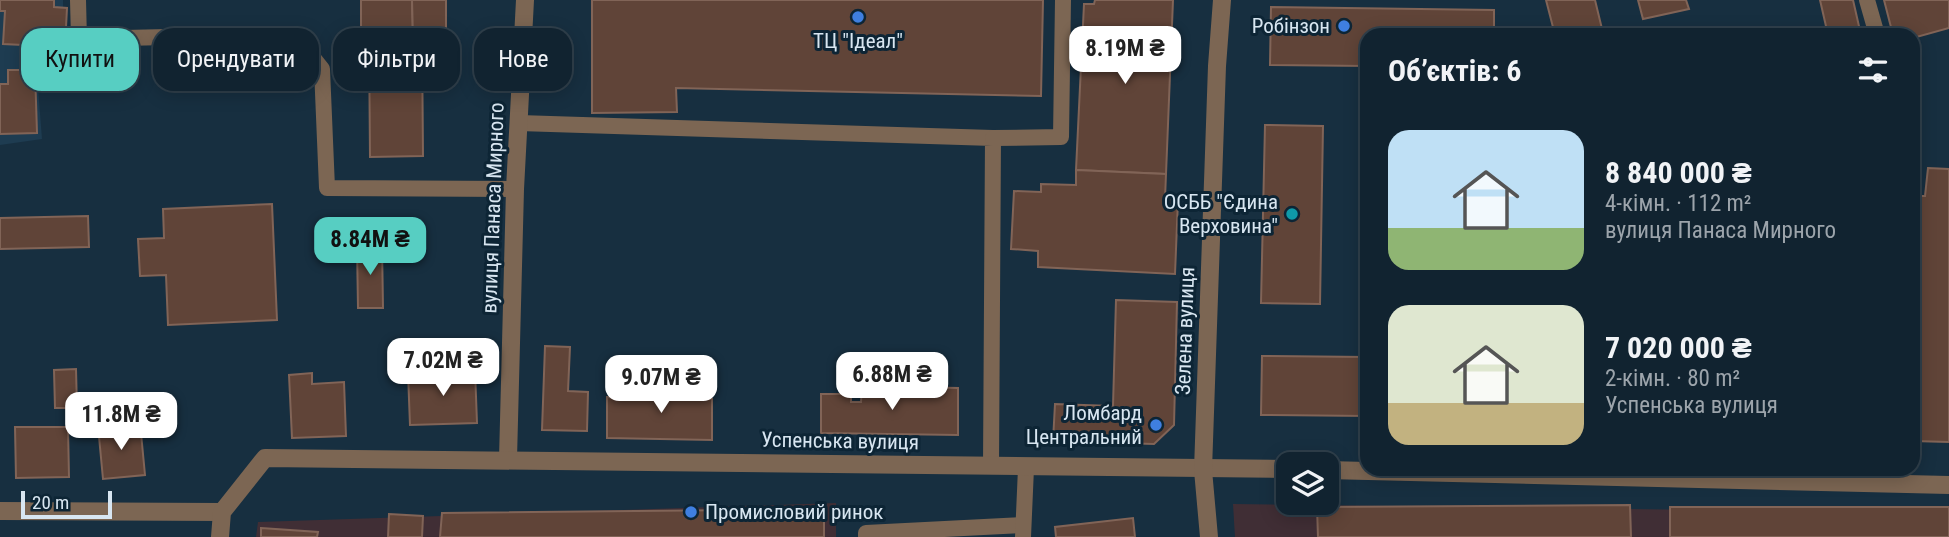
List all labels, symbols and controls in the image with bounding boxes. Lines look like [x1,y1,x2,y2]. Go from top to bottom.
marker: ТЦ "Ідеал" [850,9,866,25]
place label: Робінзон [1252,14,1330,38]
marker: Робінзон [1336,18,1352,34]
pin: 8.19M ₴ [1060,27,1190,86]
chip: Купити [21,28,139,91]
chip: Орендувати [153,28,319,91]
chip: Фільтри [333,28,460,91]
chip: Нове [474,28,572,91]
place label: ТЦ "Ідеал" [813,29,903,53]
text: 8.19M ₴ [1085,35,1165,62]
icon: filters [1854,51,1892,89]
text: Об’єктів: 6 [1388,53,1522,88]
street label: вулиця Панаса Мирного [477,102,509,314]
text: 8 840 000 ₴ [1605,155,1752,190]
icon: home [1444,158,1528,242]
place label: ОСББ "Єдина Верховина" [1164,190,1278,238]
text: 4-кімн. · 112 m² [1605,190,1751,217]
marker: ОСББ "Єдина Верховина" [1284,206,1300,222]
text: вулиця Панаса Мирного [1605,217,1836,244]
pin: 8.84M ₴ [305,218,435,277]
text: 8.84M ₴ [330,226,410,253]
street label: Зелена вулиця [1171,266,1199,396]
text: 7 020 000 ₴ [1605,330,1752,365]
icon: home [1444,333,1528,417]
pin: 7.02M ₴ [378,338,508,398]
text: 7.02M ₴ [403,347,483,374]
pin: 6.88M ₴ [827,352,957,412]
pin: 9.07M ₴ [596,356,726,415]
text: 6.88M ₴ [852,361,932,388]
text: 9.07M ₴ [621,364,701,391]
text: 2-кімн. · 80 m² [1605,365,1740,392]
pin: 11.8M ₴ [56,392,186,452]
text: Успенська вулиця [1605,392,1778,419]
text: 11.8M ₴ [81,401,161,428]
place label: Ломбард Центральний [1026,401,1142,449]
marker: Ломбард Центральний [1148,417,1164,433]
street label: Успенська вулиця [761,428,919,454]
map controls [1276,452,1339,515]
button: layers [1276,452,1339,515]
scale bar [21,488,112,520]
text: 20 m [32,491,69,514]
place label: Промисловий ринок [705,500,883,524]
marker: Промисловий ринок [683,504,699,520]

